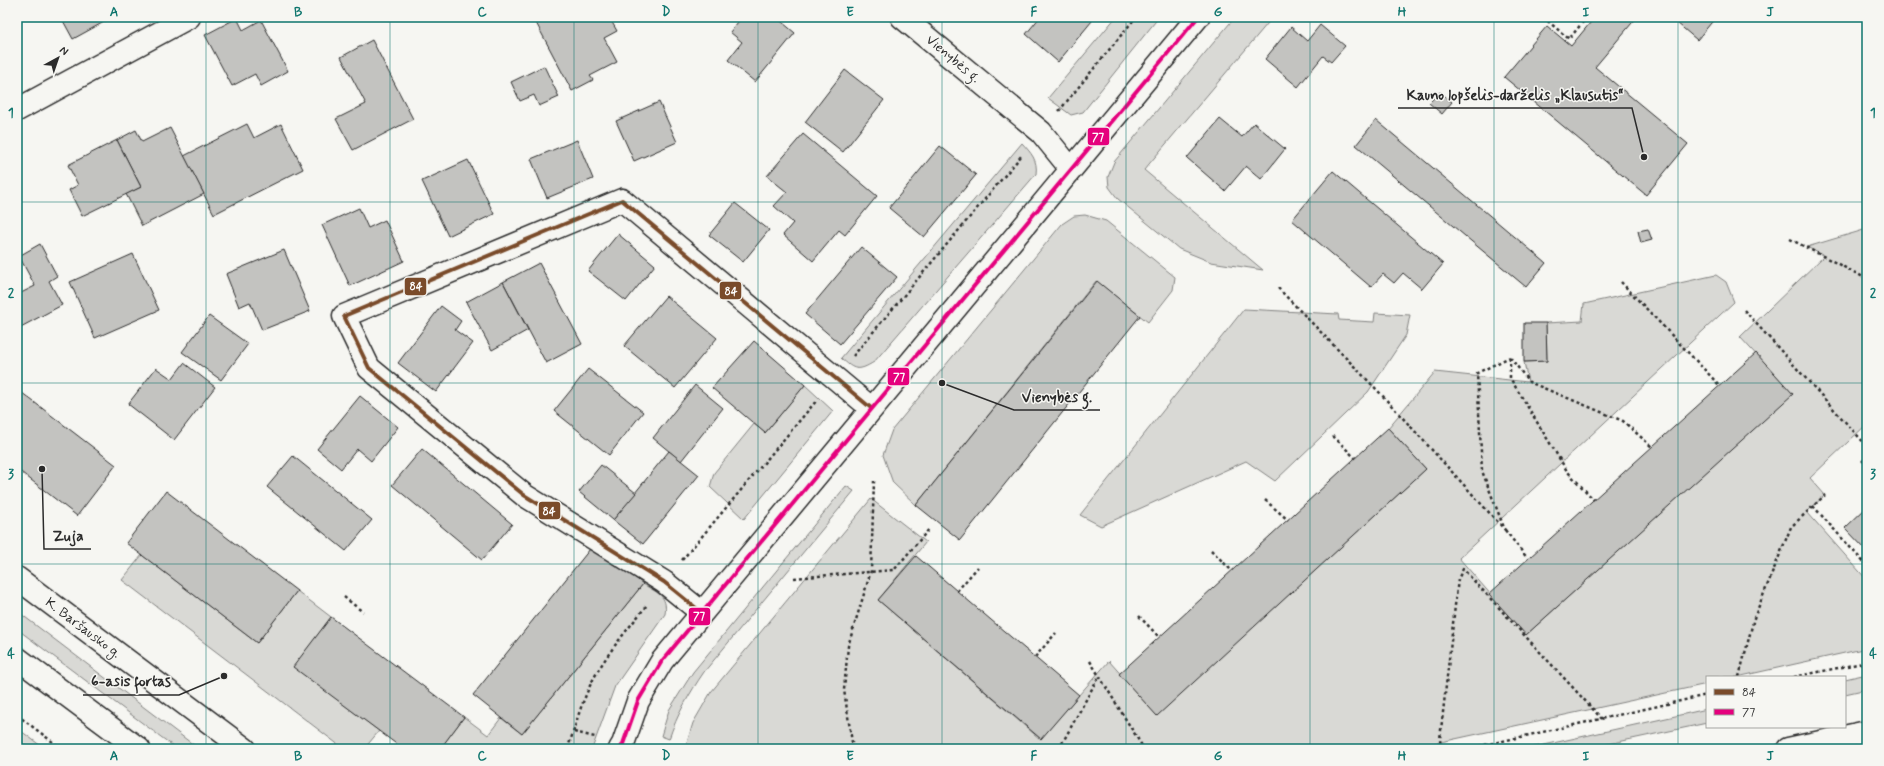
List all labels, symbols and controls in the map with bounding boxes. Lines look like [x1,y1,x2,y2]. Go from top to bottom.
text: A [110,4,118,21]
text: B [294,4,303,21]
text: C [477,4,487,21]
text: D [662,4,671,21]
text: E [846,4,854,21]
text: F [1031,4,1038,21]
text: G [1214,4,1223,21]
text: H [1398,4,1407,21]
text: I [1583,4,1590,21]
text: J [1766,4,1774,21]
street label: Vienybės g. [921,31,984,89]
north arrow [38,38,78,78]
text: N [56,43,71,59]
callout: Kauno lopšelis-darželis „Klausutis“ [1398,81,1632,108]
text: Kauno lopšelis-darželis „Klausutis“ [1406,86,1624,106]
text: 1 [8,105,14,122]
text: 1 [1870,105,1876,122]
line badge: 77 [1087,127,1110,146]
text: 77 [1092,131,1105,145]
line badge: 84 [404,277,427,296]
text: 84 [410,280,423,294]
line badge: 84 [719,281,742,300]
text: 2 [8,285,15,302]
text: 84 [725,285,738,299]
text: 2 [1870,285,1877,302]
line badge: 77 [887,367,910,386]
text: 77 [893,371,906,385]
callout: Vienybės g. [1014,383,1100,410]
text: Vienybės g. [1022,388,1092,410]
text: 3 [8,466,14,483]
text: 3 [1870,466,1876,483]
line badge: 84 [538,501,561,520]
text: 84 [543,505,556,519]
callout: Zuja [44,522,91,549]
text: Zuja [53,527,83,547]
street label: K. Baršausko g. [41,594,124,663]
line badge: 77 [688,607,711,626]
text: 77 [693,610,706,624]
text: 4 [7,646,15,663]
text: 4 [1869,646,1877,663]
callout: 6-asis fortas [83,668,179,695]
text: 6-asis fortas [91,672,171,694]
legend [1706,676,1846,728]
text: 84 [1742,685,1756,701]
text: 77 [1742,705,1755,721]
text: A [110,748,118,765]
text: B [294,748,303,765]
text: C [477,748,487,765]
text: D [662,748,671,765]
text: E [846,748,854,765]
text: F [1031,748,1038,765]
text: G [1214,748,1223,765]
text: H [1398,748,1407,765]
text: I [1583,748,1590,765]
text: J [1766,748,1774,765]

